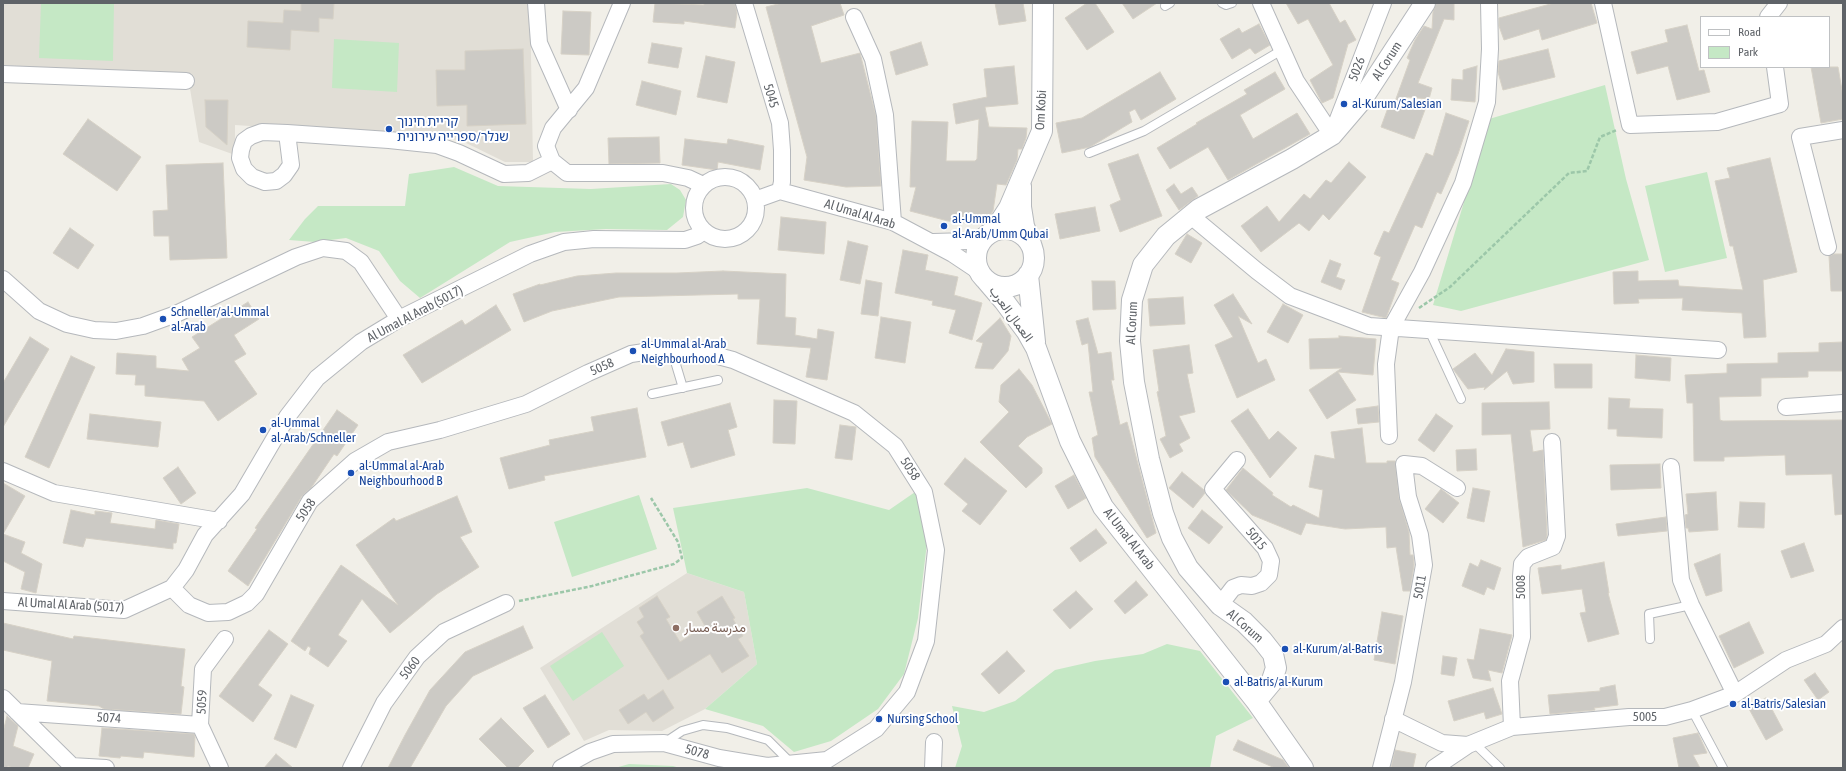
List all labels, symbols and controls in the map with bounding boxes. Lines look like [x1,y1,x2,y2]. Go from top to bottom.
legend [1700,16,1830,68]
text: Road [1738,25,1761,39]
street label: Al Corum [1369,39,1405,83]
text: Park [1738,45,1758,59]
street label: 5026 [1345,55,1369,83]
street label: 5045 [760,82,782,110]
street label: Om Kobi [1032,90,1050,130]
place label: al-Kurum/Salesian [1352,96,1442,112]
marker: al-Kurum/Salesian [1339,99,1349,109]
place label: קריית חינוך שנלר/ספרייה עירונית [397,114,509,145]
marker: קריית חינוך שנלר/ספרייה עירונית [384,124,394,134]
street label: Al Umal Al Arab [823,196,897,232]
place label: al-Ummal al-Arab/Umm Qubai [952,211,1049,242]
marker: al-Ummal al-Arab/Umm Qubai [939,221,949,231]
street label: Al Umal Al Arab (5017) [364,282,466,346]
street label: العمال العرب [986,283,1036,345]
street label: Al Corum [1123,301,1141,345]
place label: Schneller/al-Ummal al-Arab [171,304,269,335]
marker: Schneller/al-Ummal al-Arab [158,314,168,324]
place label: al-Ummal al-Arab Neighbourhood A [641,336,726,367]
marker: al-Ummal al-Arab Neighbourhood A [628,346,638,356]
street label: 5058 [588,355,616,379]
place label: al-Ummal al-Arab/Schneller [271,415,356,446]
marker: al-Ummal al-Arab/Schneller [258,425,268,435]
street label: 5058 [897,455,923,483]
place label: al-Ummal al-Arab Neighbourhood B [359,458,444,489]
marker: al-Ummal al-Arab Neighbourhood B [346,468,356,478]
street label: 5058 [293,496,319,524]
street label: Al Umal Al Arab [1100,505,1158,573]
street label: 5015 [1242,525,1270,553]
street label: 5011 [1410,574,1430,600]
street label: 5008 [1513,575,1529,599]
street label: Al Umal Al Arab (5017) [18,594,124,616]
street label: Al Corum [1224,606,1266,646]
place label: مدرسة مسار [684,620,746,636]
marker: مدرسة مسار [671,623,681,633]
place label: al-Kurum/al-Batris [1293,641,1382,657]
marker: al-Kurum/al-Batris [1280,644,1290,654]
street label: 5060 [396,654,424,682]
place label: al-Batris/al-Kurum [1234,674,1323,690]
marker: al-Batris/al-Kurum [1221,677,1231,687]
street label: 5059 [194,689,210,715]
place label: al-Batris/Salesian [1741,696,1826,712]
marker: al-Batris/Salesian [1728,699,1738,709]
street label: 5074 [96,709,122,727]
street label: 5005 [1633,709,1657,725]
place label: Nursing School [887,711,958,727]
marker: Nursing School [874,714,884,724]
street label: 5078 [683,741,711,763]

